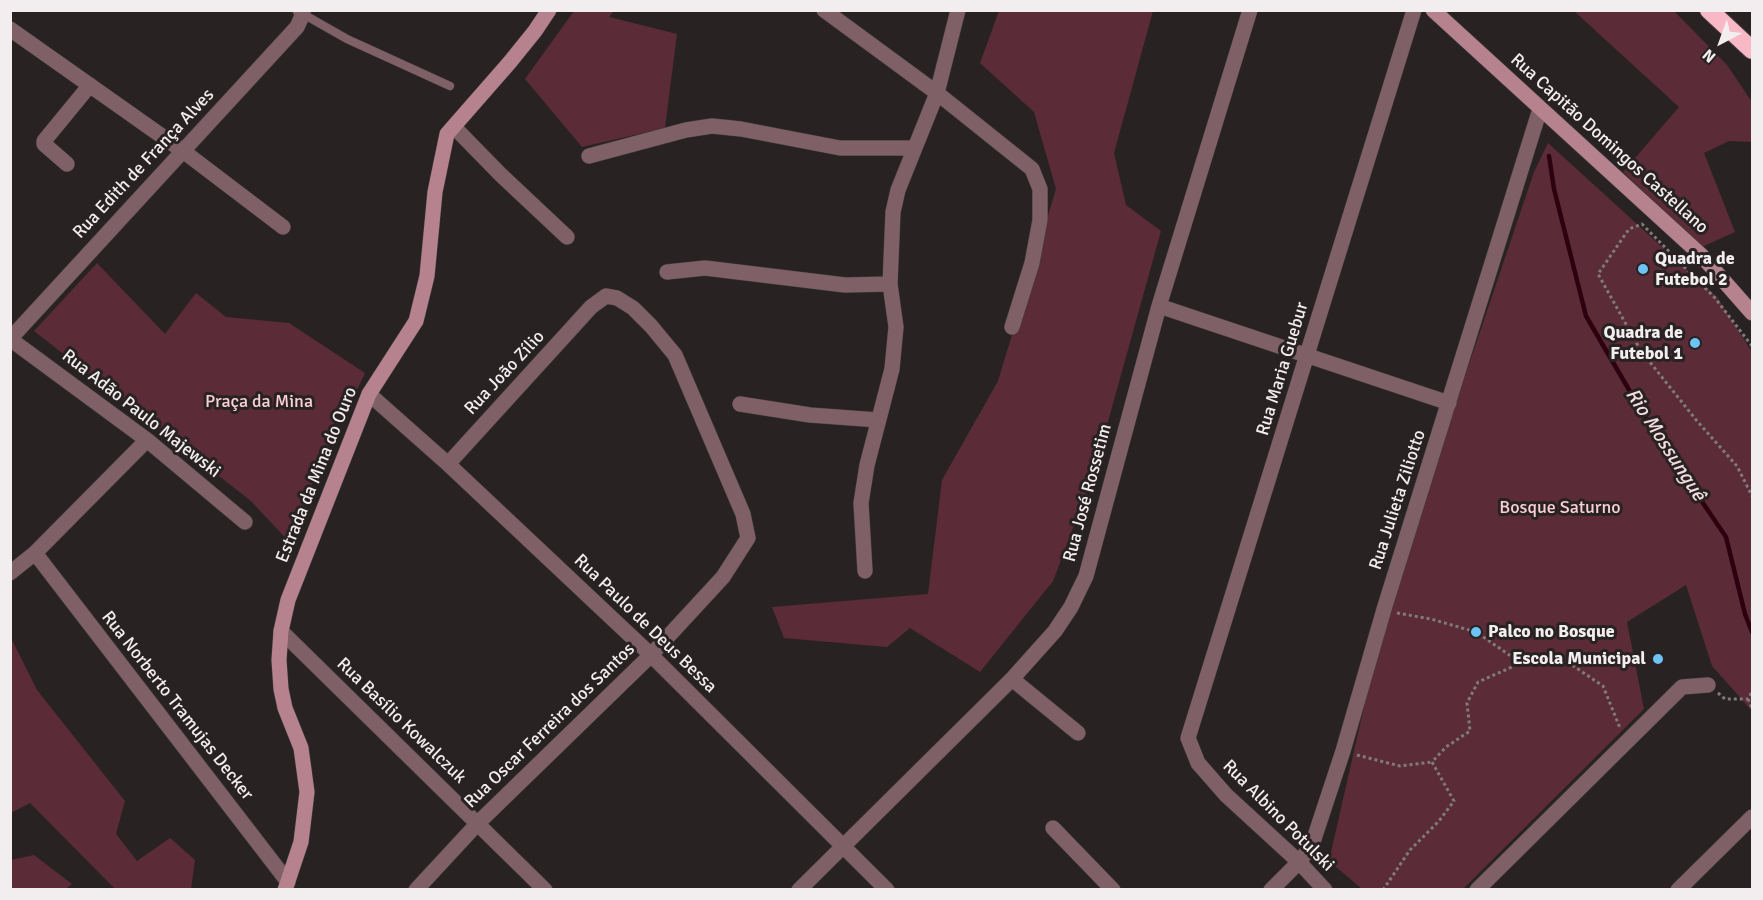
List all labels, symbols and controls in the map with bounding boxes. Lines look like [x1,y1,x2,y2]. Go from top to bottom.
north arrow [1691,12,1751,72]
text: N [1698,44,1720,67]
street label: Rua Capitão Domingos Castellano [1506,49,1712,239]
street label: Rua Edith de França Alves [69,85,219,243]
place label: Quadra de Futebol 2 [1655,248,1735,290]
marker: Quadra de Futebol 2 [1636,262,1650,276]
street label: Rua Maria Guebur [1252,300,1314,438]
place label: Quadra de Futebol 1 [1603,322,1683,364]
street label: Rua João Zílio [460,326,550,420]
marker: Quadra de Futebol 1 [1688,336,1702,350]
street label: Rua Adão Paulo Majewski [57,345,225,483]
street label: Estrada da Mina do Ouro [272,384,362,566]
water label: Rio Mossunguê [1620,384,1710,506]
park label: Praça da Mina [205,391,313,413]
street label: Rua José Rossetim [1059,422,1117,564]
street label: Rua Julieta Ziliotto [1365,427,1431,573]
park label: Bosque Saturno [1499,497,1621,519]
street label: Rua Paulo de Deus Bessa [569,550,721,698]
street label: Rua Norberto Tramujas Decker [97,607,257,805]
place label: Palco no Bosque [1488,621,1615,643]
marker: Palco no Bosque [1469,625,1483,639]
street label: Rua Oscar Ferreira dos Santos [460,639,640,813]
place label: Escola Municipal [1512,648,1646,670]
marker: Escola Municipal [1651,652,1665,666]
street label: Rua Basílio Kowalczuk [332,654,470,788]
street label: Rua Albino Potulski [1218,756,1338,876]

